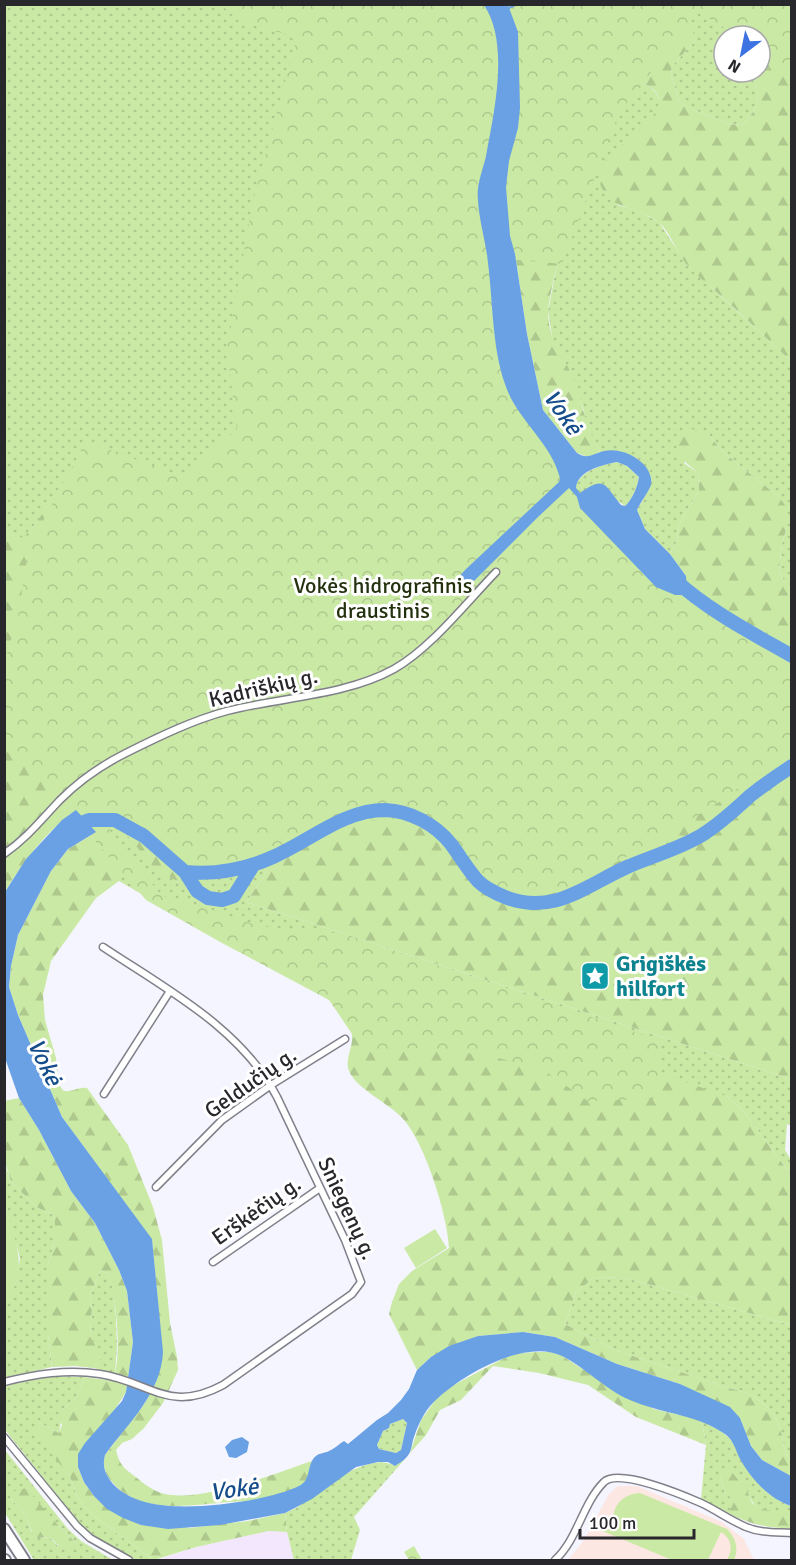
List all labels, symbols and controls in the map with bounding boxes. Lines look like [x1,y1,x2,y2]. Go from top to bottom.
north arrow [712,24,772,84]
text: N [725,54,745,77]
water label: Vokė [537,383,590,441]
park label: Vokės hidrografinis draustinis [294,572,472,624]
street label: Kadriškių g. [206,662,320,713]
place label: Grigiškės hillfort [616,950,706,1002]
place icon: Grigiškės hillfort [579,960,611,992]
water label: Vokė [21,1034,70,1091]
street label: Geldučių g. [199,1041,301,1124]
street label: Sniegenų g. [312,1153,383,1264]
street label: Erškėčių g. [207,1170,306,1251]
water label: Vokė [208,1471,261,1507]
scale bar [580,1502,694,1540]
text: 100 m [589,1512,636,1534]

